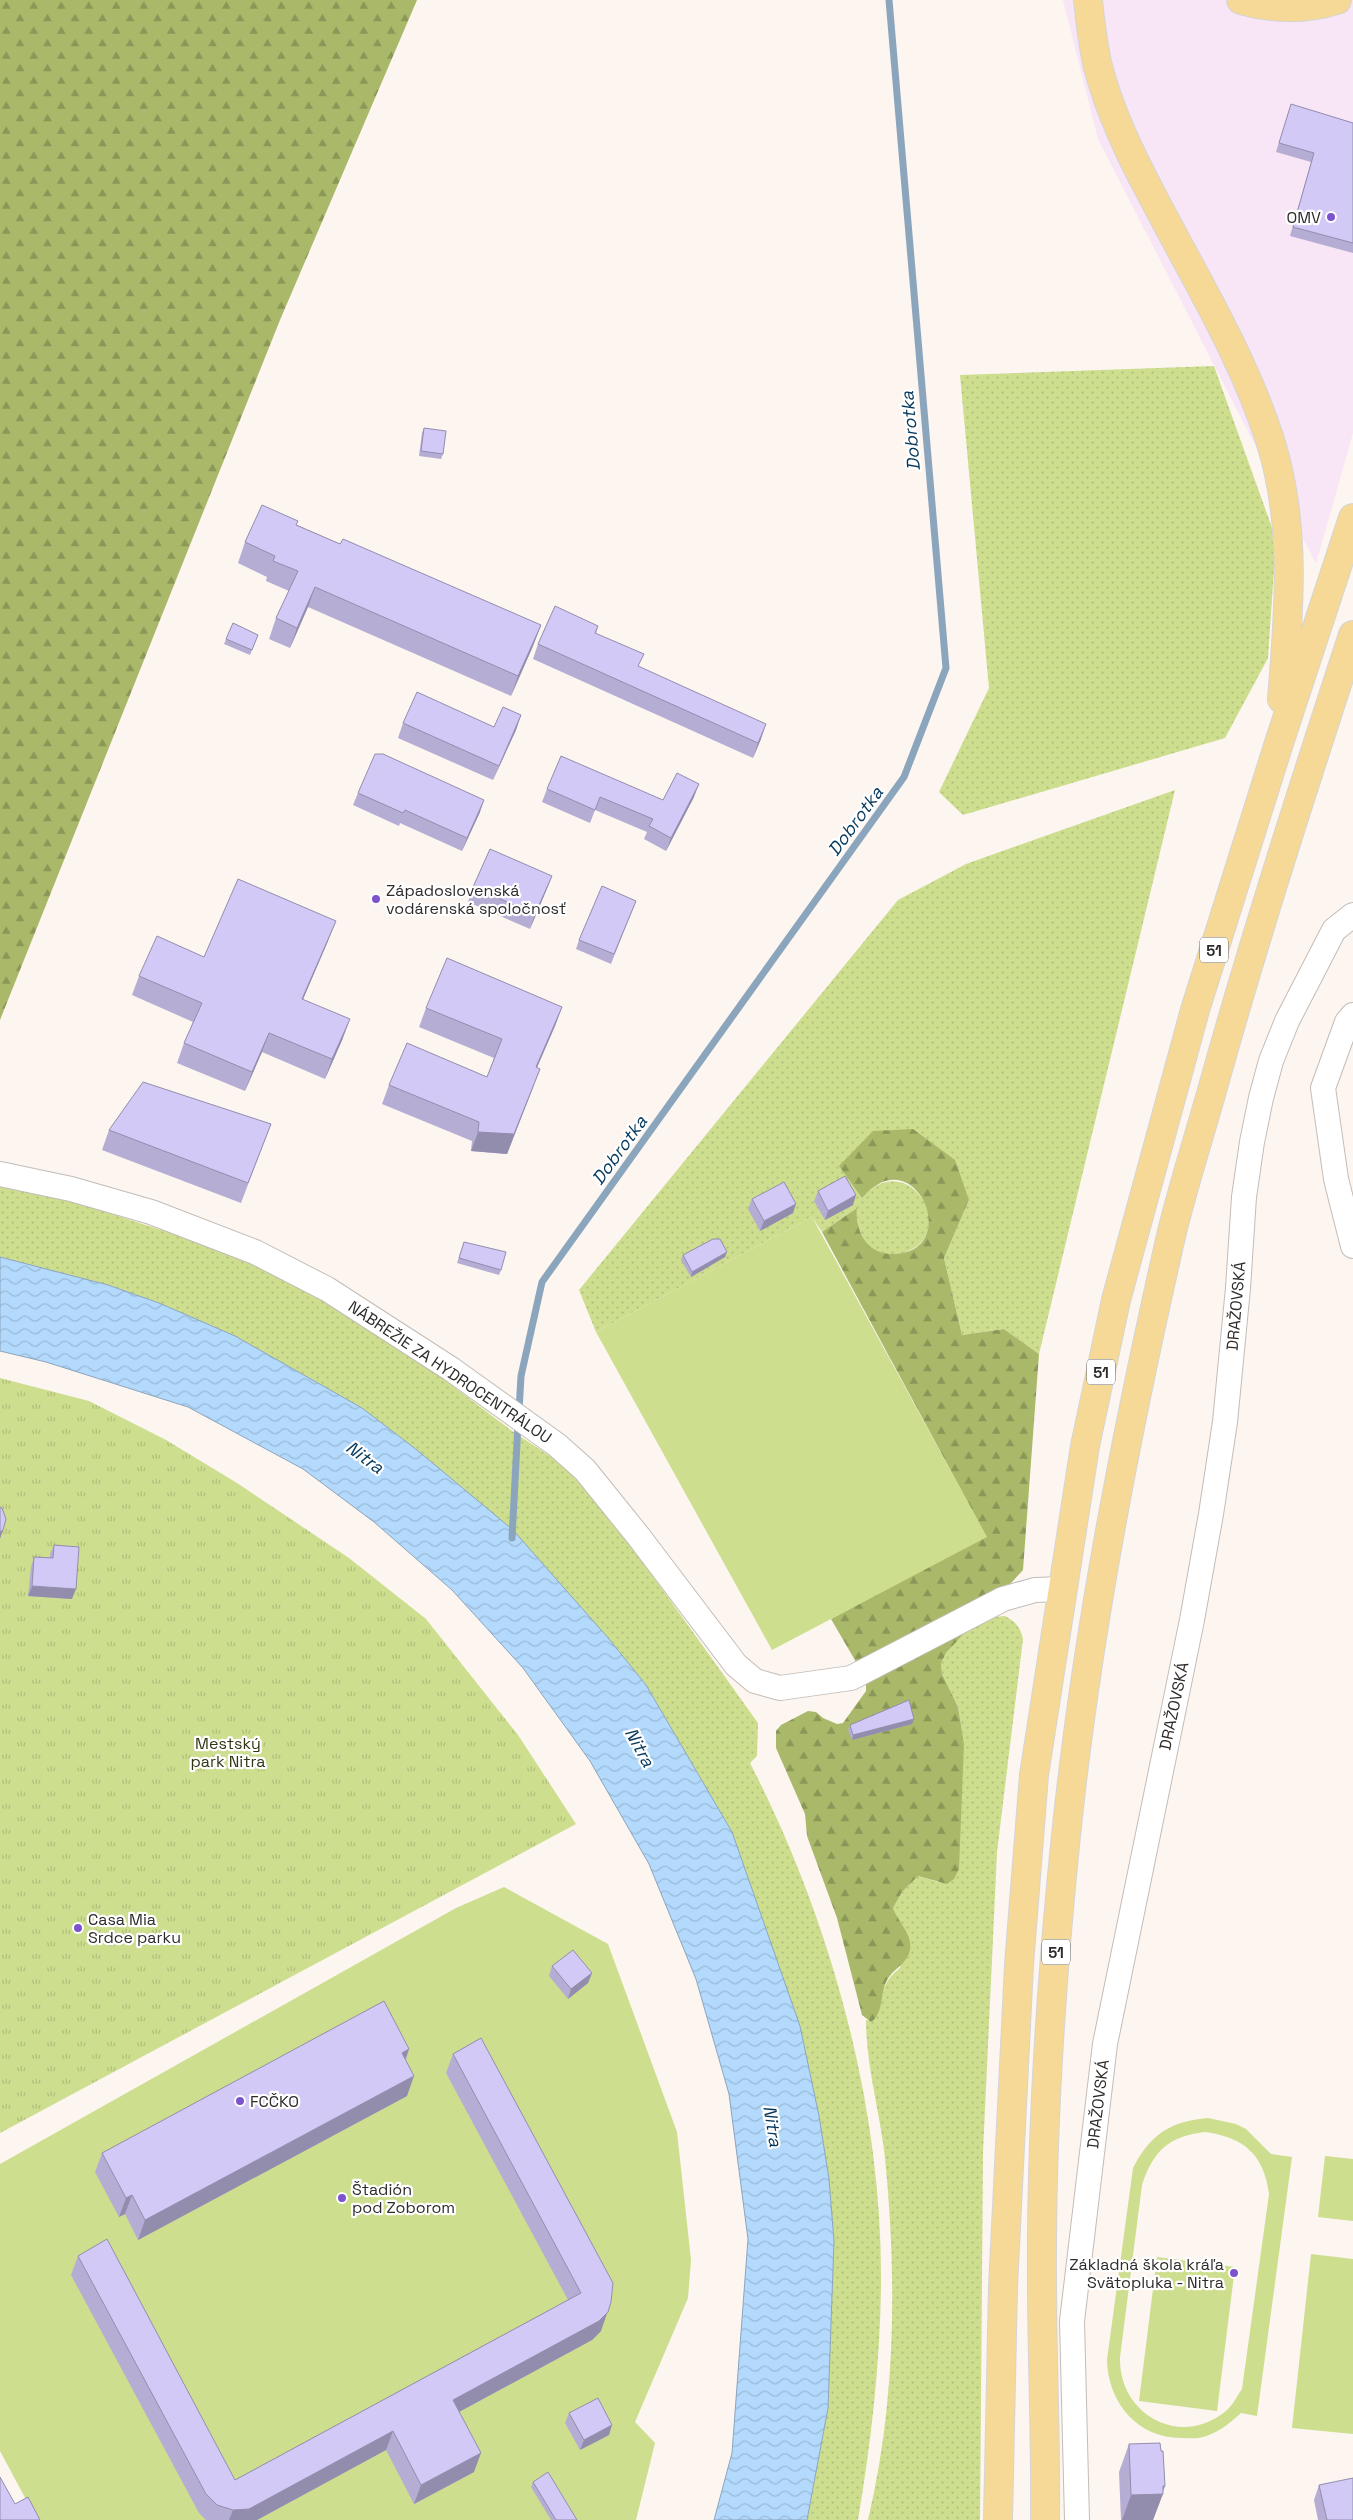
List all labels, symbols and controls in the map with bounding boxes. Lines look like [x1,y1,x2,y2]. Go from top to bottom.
place label: OMV [1287,207,1321,228]
marker: OMV [1325,211,1337,223]
water label: Dobrotka [895,390,925,472]
water label: Dobrotka [822,781,888,860]
place label: Západoslovenská vodárenská spoločnosť [386,880,566,919]
marker: Západoslovenská vodárenská spoločnosť [370,893,382,905]
road number: 51 [1200,938,1228,962]
water label: Dobrotka [586,1110,652,1189]
street label: DRAŽOVSKÁ [1222,1260,1250,1352]
street label: NÁBREŽIE ZA HYDROCENTRÁLOU [344,1296,556,1448]
road number: 51 [1087,1360,1115,1384]
water label: Nitra [341,1436,389,1479]
street label: DRAŽOVSKÁ [1154,1660,1194,1752]
water label: Nitra [620,1723,660,1771]
park label: Mestský park Nitra [190,1733,266,1772]
place label: Casa Mia Srdce parku [88,1909,181,1948]
marker: Casa Mia Srdce parku [72,1922,84,1934]
road number: 51 [1042,1940,1070,1964]
street label: DRAŽOVSKÁ [1082,2058,1114,2150]
place label: FCČKO [250,2091,299,2112]
marker: FCČKO [234,2095,246,2107]
water label: Nitra [758,2104,788,2149]
place label: Štadión pod Zoborom [352,2179,455,2218]
marker: Štadión pod Zoborom [336,2192,348,2204]
place label: Základná škola kráľa Svätopluka - Nitra [1069,2254,1224,2293]
marker: Základná škola kráľa Svätopluka - Nitra [1228,2267,1240,2279]

